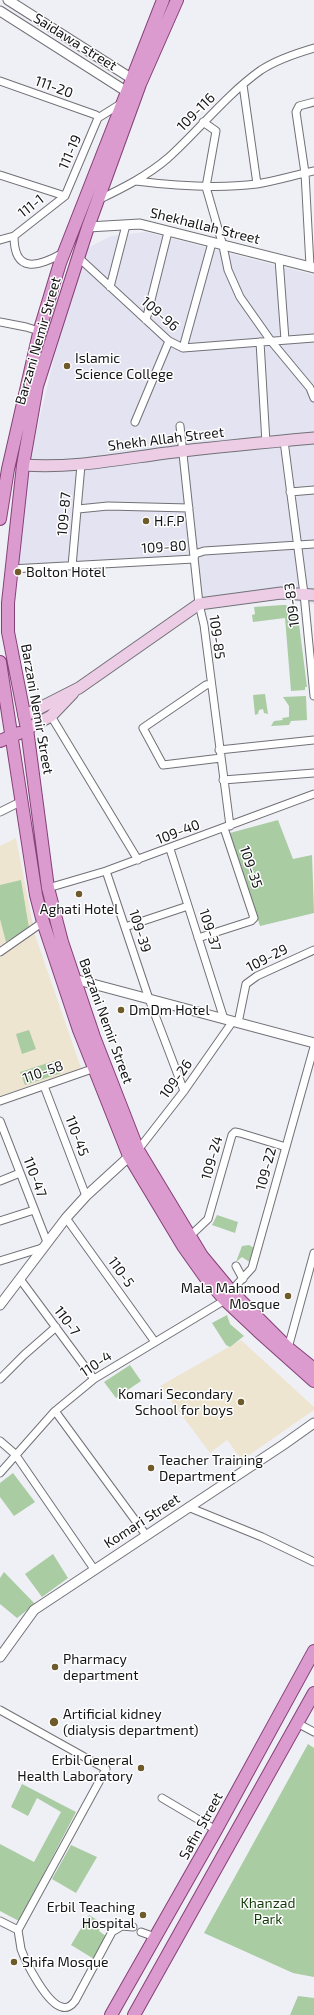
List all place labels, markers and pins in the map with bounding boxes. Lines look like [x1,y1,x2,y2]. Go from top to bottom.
place label: Islamic Science College [75,350,173,382]
marker: Islamic Science College [62,361,72,371]
place label: H.F.P [154,513,184,529]
marker: H.F.P [141,516,151,526]
place label: Bolton Hotel [26,564,106,580]
marker: Bolton Hotel [13,567,23,577]
marker: Aghati Hotel [74,889,84,899]
place label: Aghati Hotel [40,901,118,917]
place label: DmDm Hotel [129,1002,210,1018]
marker: DmDm Hotel [116,1005,126,1015]
place label: Mala Mahmood Mosque [181,1280,280,1312]
marker: Mala Mahmood Mosque [283,1291,293,1301]
place label: Komari Secondary School for boys [118,1386,233,1418]
marker: Komari Secondary School for boys [236,1397,246,1407]
place label: Teacher Training Department [159,1452,263,1484]
marker: Teacher Training Department [146,1463,156,1473]
place label: Pharmacy department [63,1651,139,1684]
marker: Pharmacy department [50,1662,60,1672]
place label: Artificial kidney (dialysis department) [63,1706,199,1738]
marker: Artificial kidney (dialysis department) [48,1716,60,1728]
place label: Erbil General Health Laboratory [17,1752,133,1784]
marker: Erbil General Health Laboratory [136,1763,146,1773]
place label: Erbil Teaching Hospital [47,1899,135,1932]
marker: Erbil Teaching Hospital [138,1910,148,1920]
place label: Shifa Mosque [22,1954,108,1970]
marker: Shifa Mosque [9,1957,19,1967]

